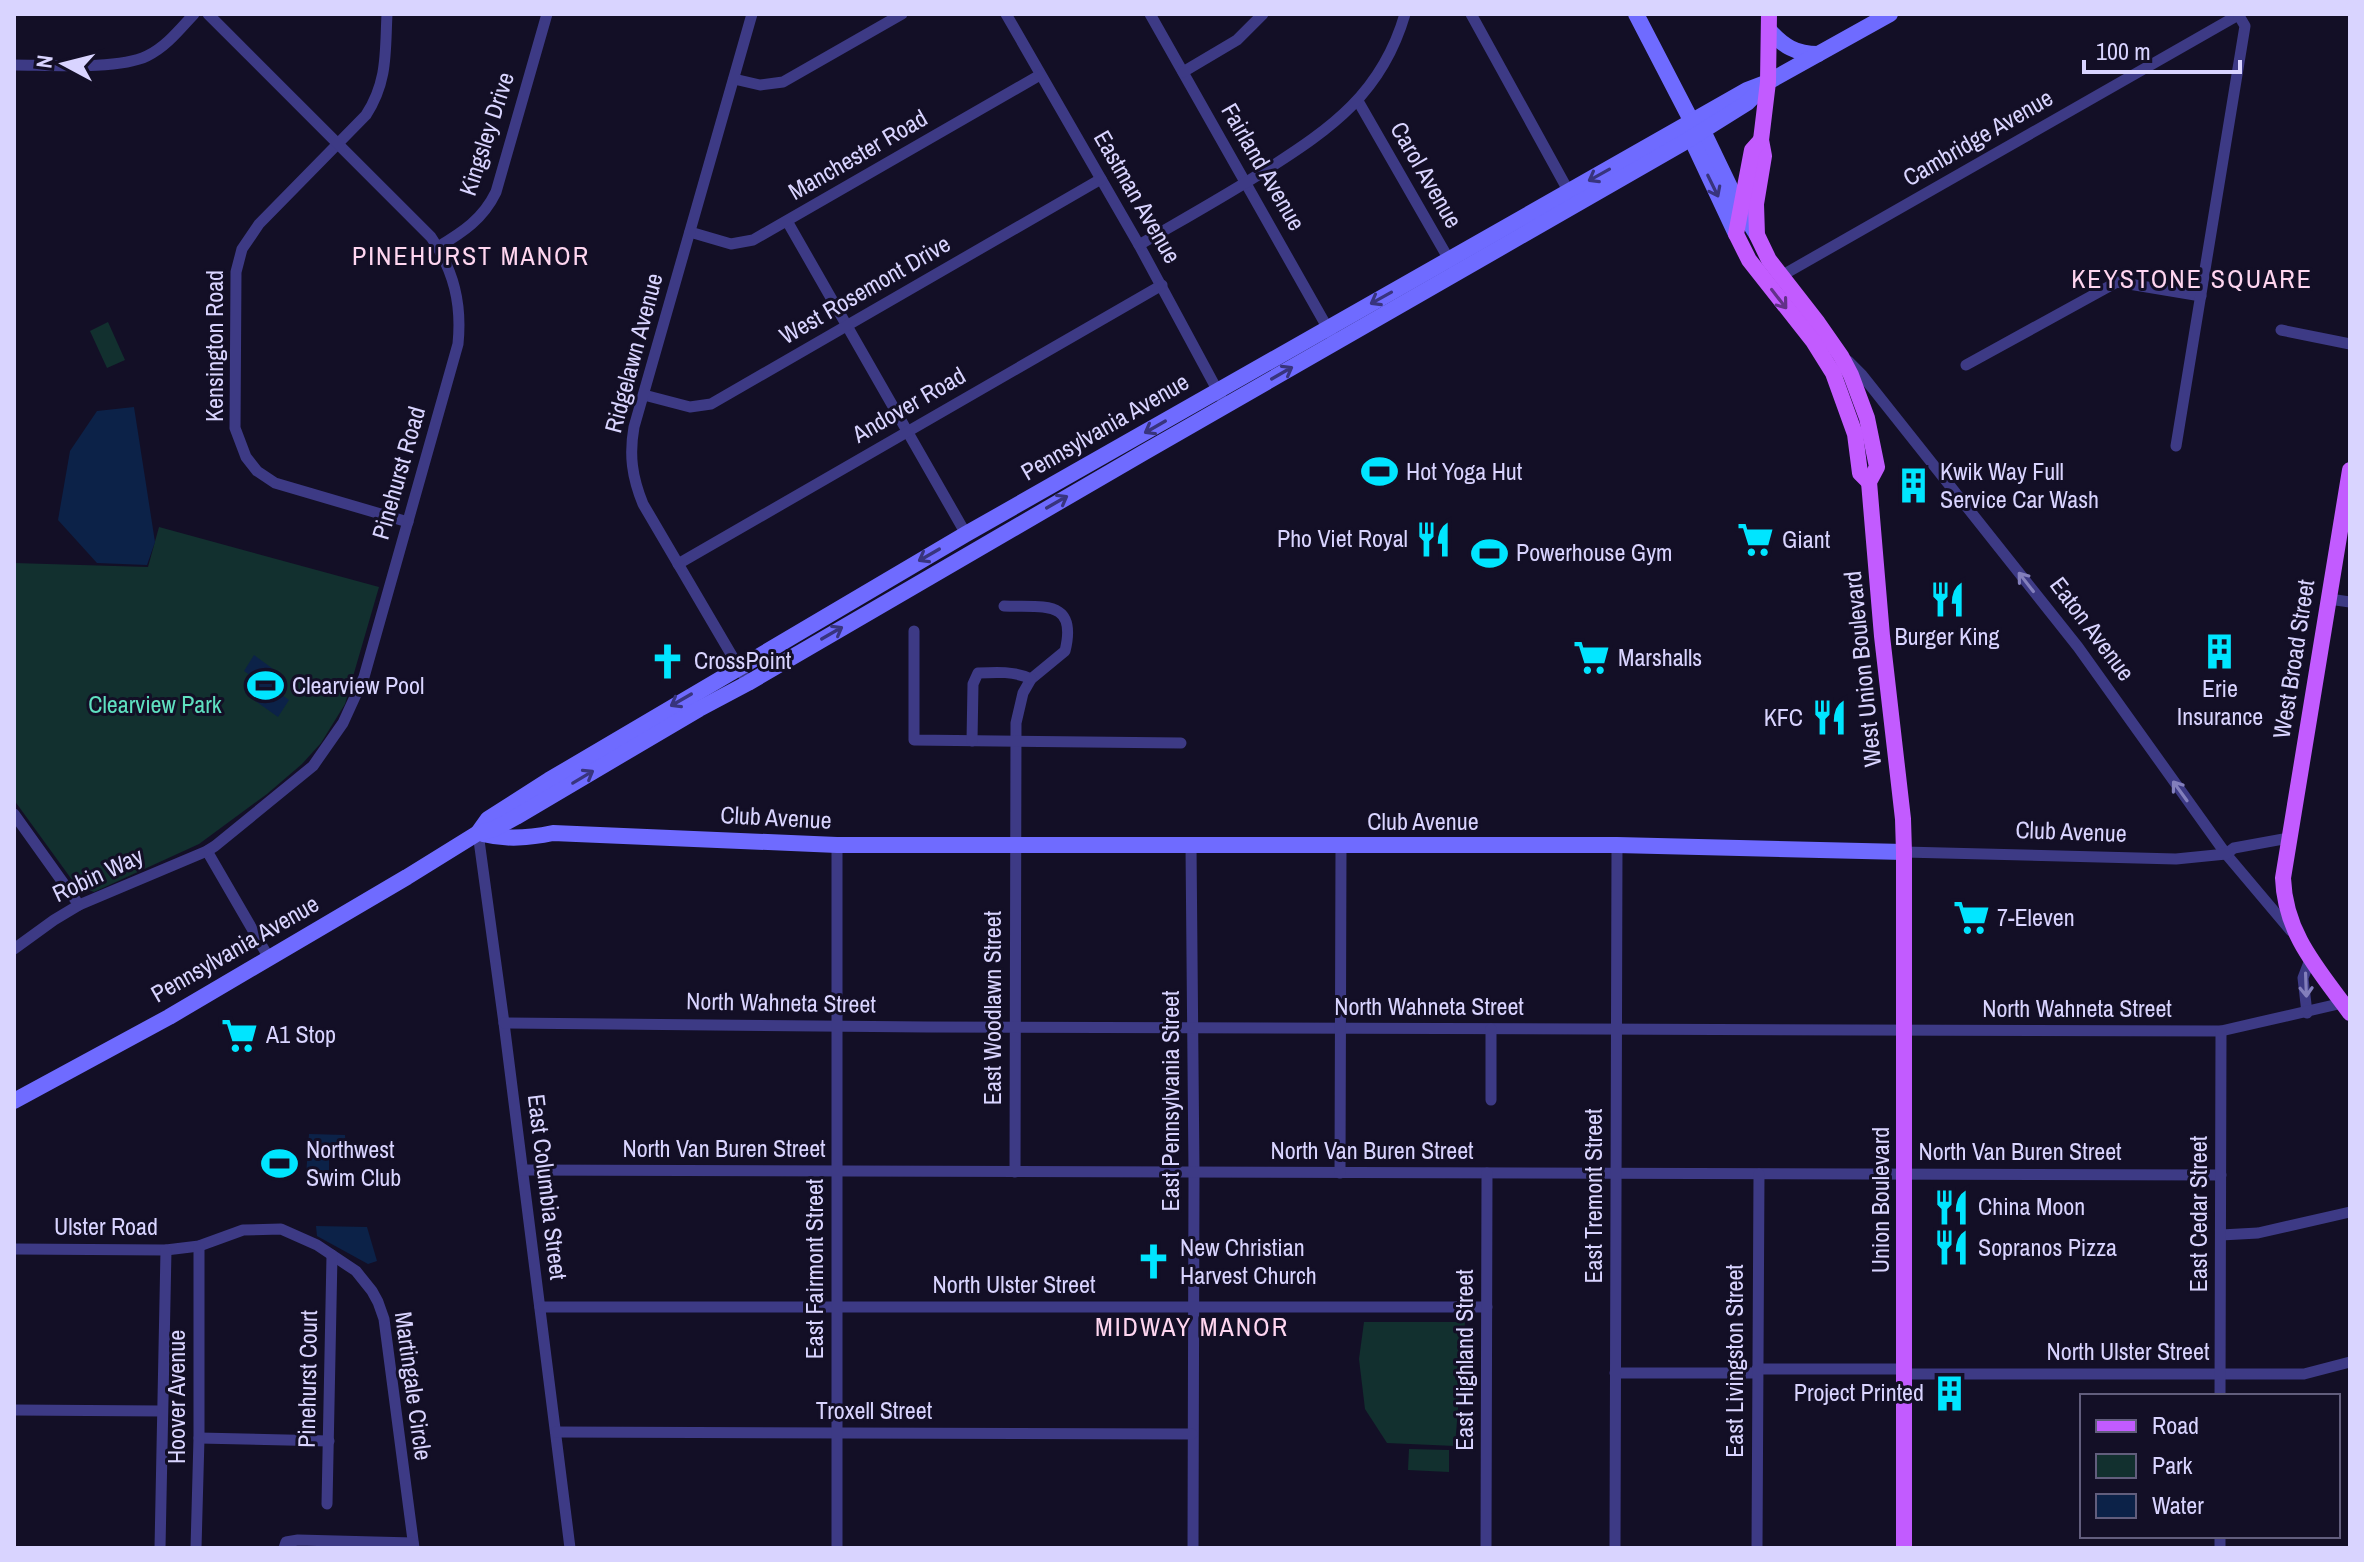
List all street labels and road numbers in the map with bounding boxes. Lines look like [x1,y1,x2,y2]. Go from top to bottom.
street label: Kingsley Drive [451,68,521,199]
street label: Cambridge Avenue [1897,81,2058,193]
street label: Fairland Avenue [1214,97,1313,236]
street label: Manchester Road [782,101,933,207]
street label: Carol Avenue [1384,115,1470,234]
street label: Eastman Avenue [1087,124,1189,269]
street label: West Rosemont Drive [773,227,956,351]
street label: Ridgelawn Avenue [596,269,670,436]
street label: Kensington Road [198,270,230,422]
street label: Andover Road [845,359,971,450]
street label: Pennsylvania Avenue [1015,365,1194,487]
street label: Pinehurst Road [364,403,432,543]
street label: West Union Boulevard [1836,570,1888,769]
street label: Eaton Avenue [2043,570,2142,687]
street label: West Broad Street [2265,577,2321,741]
street label: Club Avenue [720,798,832,836]
street label: Club Avenue [1367,805,1479,837]
street label: Club Avenue [2015,813,2127,849]
street label: Robin Way [47,839,148,909]
street label: Pennsylvania Avenue [145,887,324,1009]
street label: East Woodlawn Street [976,910,1008,1105]
street label: North Wahneta Street [686,984,877,1020]
street label: East Pennsylvania Street [1154,990,1186,1212]
street label: North Wahneta Street [1334,990,1524,1022]
street label: North Wahneta Street [1982,992,2172,1024]
street label: East Columbia Street [521,1092,575,1282]
street label: East Tremont Street [1577,1108,1609,1284]
street label: Union Boulevard [1864,1127,1896,1273]
street label: North Van Buren Street [622,1132,826,1164]
street label: North Van Buren Street [1270,1134,1474,1166]
street label: North Van Buren Street [1918,1135,2122,1167]
street label: East Cedar Street [2182,1135,2214,1292]
street label: East Fairmont Street [798,1178,830,1359]
street label: Ulster Road [54,1210,158,1242]
street label: East Livingston Street [1718,1264,1750,1458]
street label: North Ulster Street [933,1268,1096,1300]
street label: East Highland Street [1448,1269,1480,1451]
street label: Pinehurst Court [290,1309,324,1448]
street label: Martingale Circle [388,1309,440,1462]
street label: Hoover Avenue [160,1330,192,1464]
street label: North Ulster Street [2047,1335,2210,1367]
street label: Troxell Street [816,1394,933,1426]

